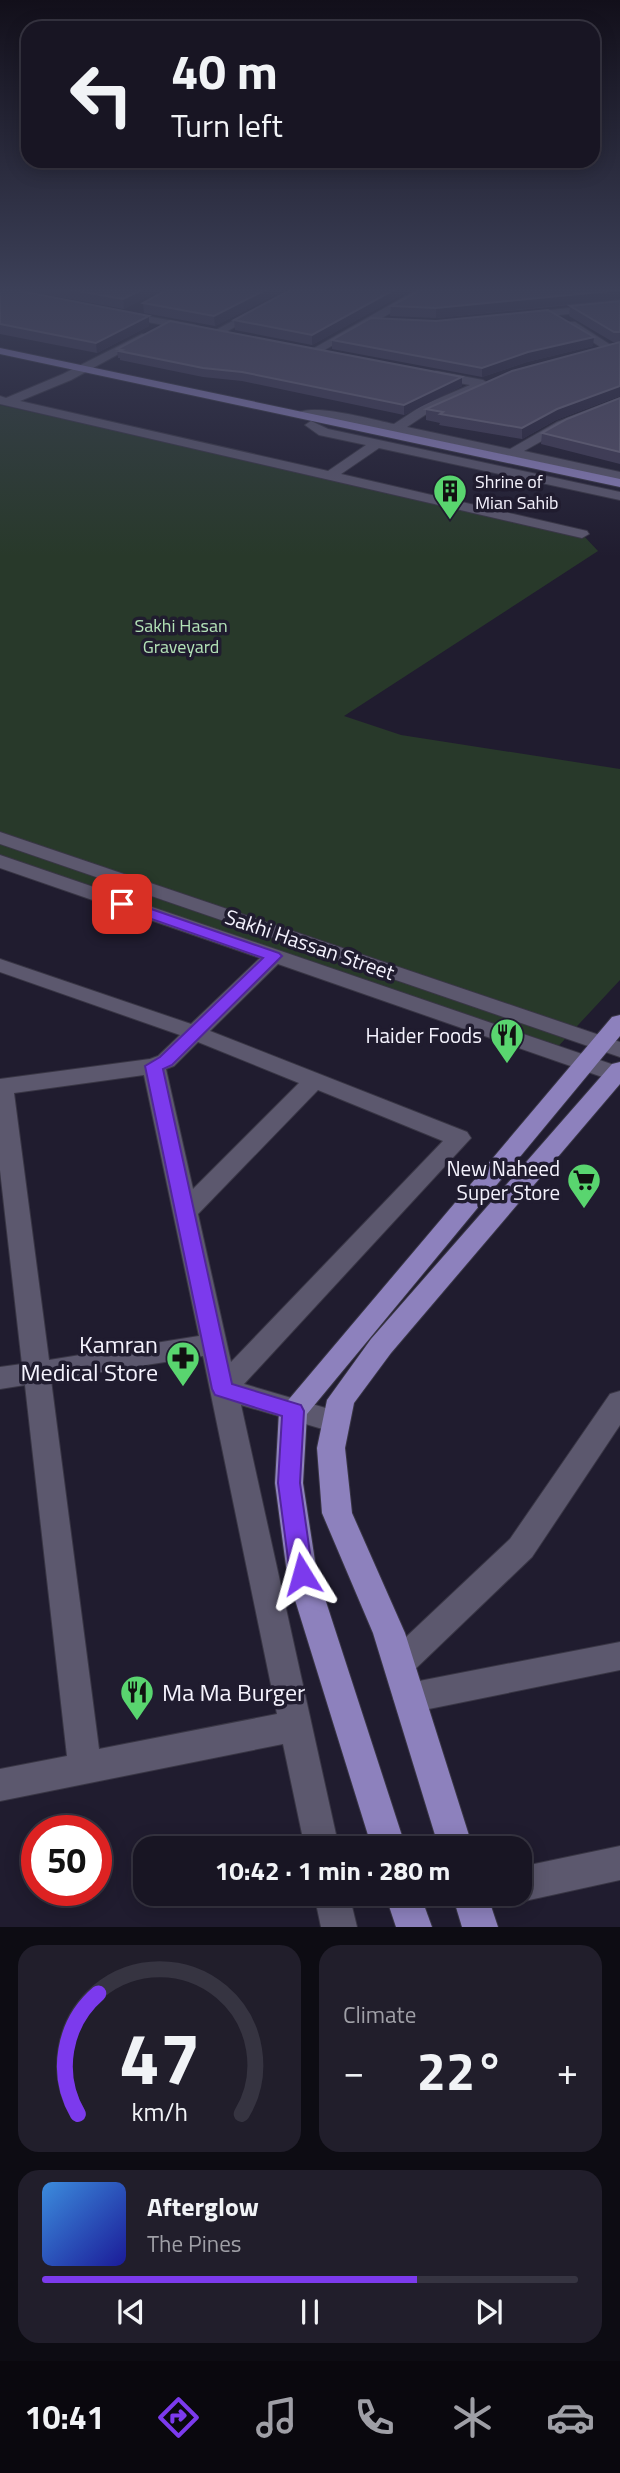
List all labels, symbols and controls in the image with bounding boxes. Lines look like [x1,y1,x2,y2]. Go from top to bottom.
text: 40 m [171,33,278,108]
icon: left [56,49,147,140]
text: Turn left [171,101,283,149]
place label: Shrine of Mian Sahib [475,468,559,516]
building icon: Shrine of Mian Sahib [431,472,469,521]
park label: Sakhi Hasan Graveyard [134,612,228,660]
pin [92,874,152,934]
icon: arrive [103,885,141,923]
street label: Sakhi Hassan Street [221,900,400,988]
restaurant icon: Haider Foods [488,1016,526,1065]
place label: Haider Foods [365,1019,482,1051]
place label: New Naheed Super Store [446,1152,560,1208]
supermarket icon: New Naheed Super Store [565,1161,603,1210]
place label: Kamran Medical Store [21,1326,158,1390]
pharmacy icon: Kamran Medical Store [164,1339,202,1388]
position arrow [265,1537,339,1611]
restaurant icon: Ma Ma Burger [118,1673,156,1722]
place label: Ma Ma Burger [162,1674,305,1710]
speed limit sign: 50 [21,1815,112,1906]
text: 10:42 · 1 min · 280 m [215,1851,450,1890]
text: Climate [343,1997,416,2032]
text: 47 [119,2003,200,2113]
text: 22° [417,2031,504,2110]
text: − [343,2042,364,2100]
text: + [557,2042,578,2100]
text: km/h [131,2093,188,2131]
text: Afterglow [147,2187,259,2226]
text: The Pines [147,2226,241,2261]
icon: previous [112,2293,150,2331]
icon: pause [291,2293,329,2331]
icon: next [470,2293,508,2331]
text: 10:41 [25,2393,104,2441]
icon: directions [154,2393,203,2442]
icon: music [252,2393,301,2442]
icon: phone [350,2393,399,2442]
icon: climate [448,2393,497,2442]
icon: car [546,2393,595,2442]

